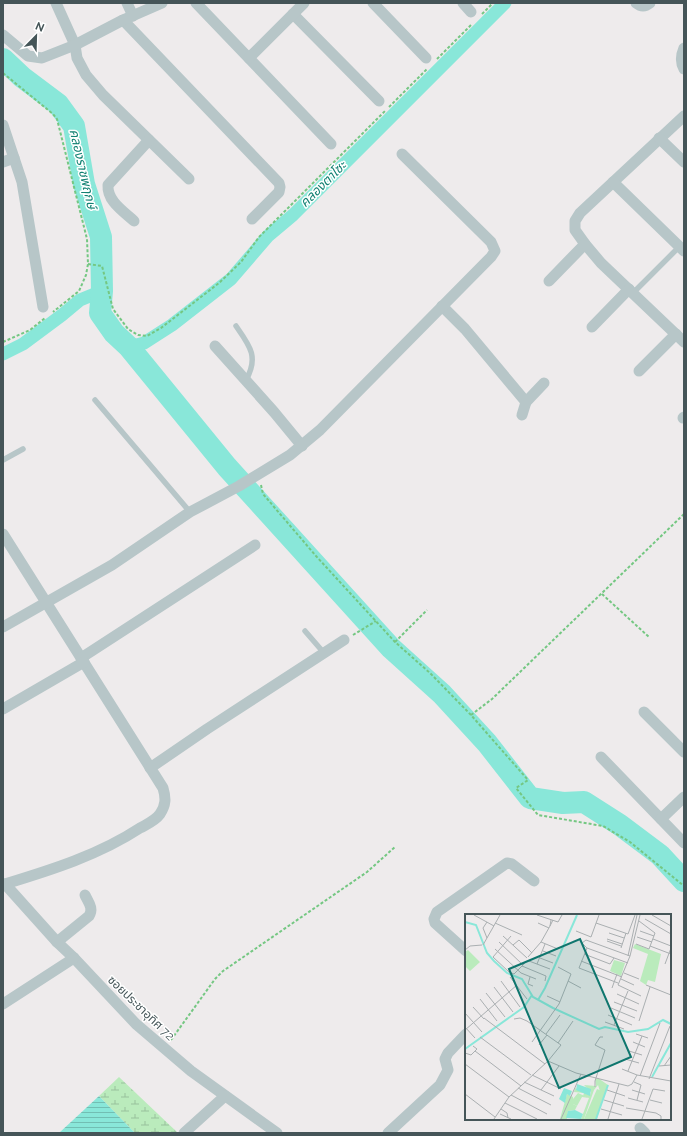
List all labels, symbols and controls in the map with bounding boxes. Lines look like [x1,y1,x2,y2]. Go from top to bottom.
north arrow [16,16,56,56]
text: N [33,20,46,35]
water label: คลองราชพฤกษ์ [67,128,100,213]
water label: คลองตาโซะ [297,157,350,210]
inset map [465,914,671,1120]
street label: ซอยประชาอุทิศ 72 [105,973,177,1043]

